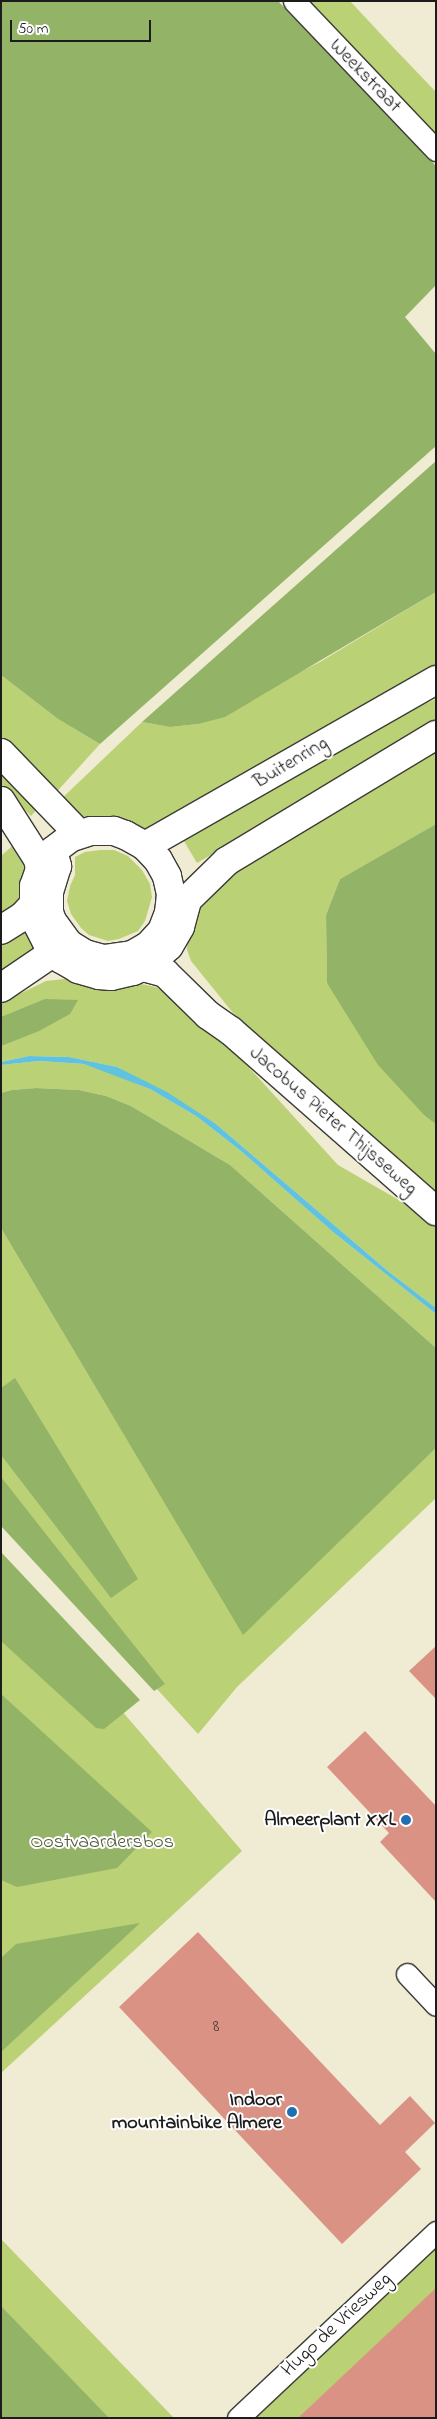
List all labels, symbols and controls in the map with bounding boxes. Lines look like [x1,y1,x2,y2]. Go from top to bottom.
scale bar [12,10,154,42]
text: 50 m [18,18,48,40]
street label: Weekstraat [324,34,406,118]
street label: Buitenring [249,731,333,795]
street label: Jacobus Pieter Thijsseweg [244,1041,422,1201]
place label: Almeerplant XXL [264,1808,396,1832]
marker: Almeerplant XXL [400,1814,412,1826]
park label: Oostvaardersbos [30,1830,174,1854]
house number: 8 [213,2016,219,2038]
place label: Indoor mountainbike Almere [112,2088,282,2135]
marker: Indoor mountainbike Almere [286,2106,298,2118]
street label: Hugo de Vriesweg [277,2268,397,2382]

